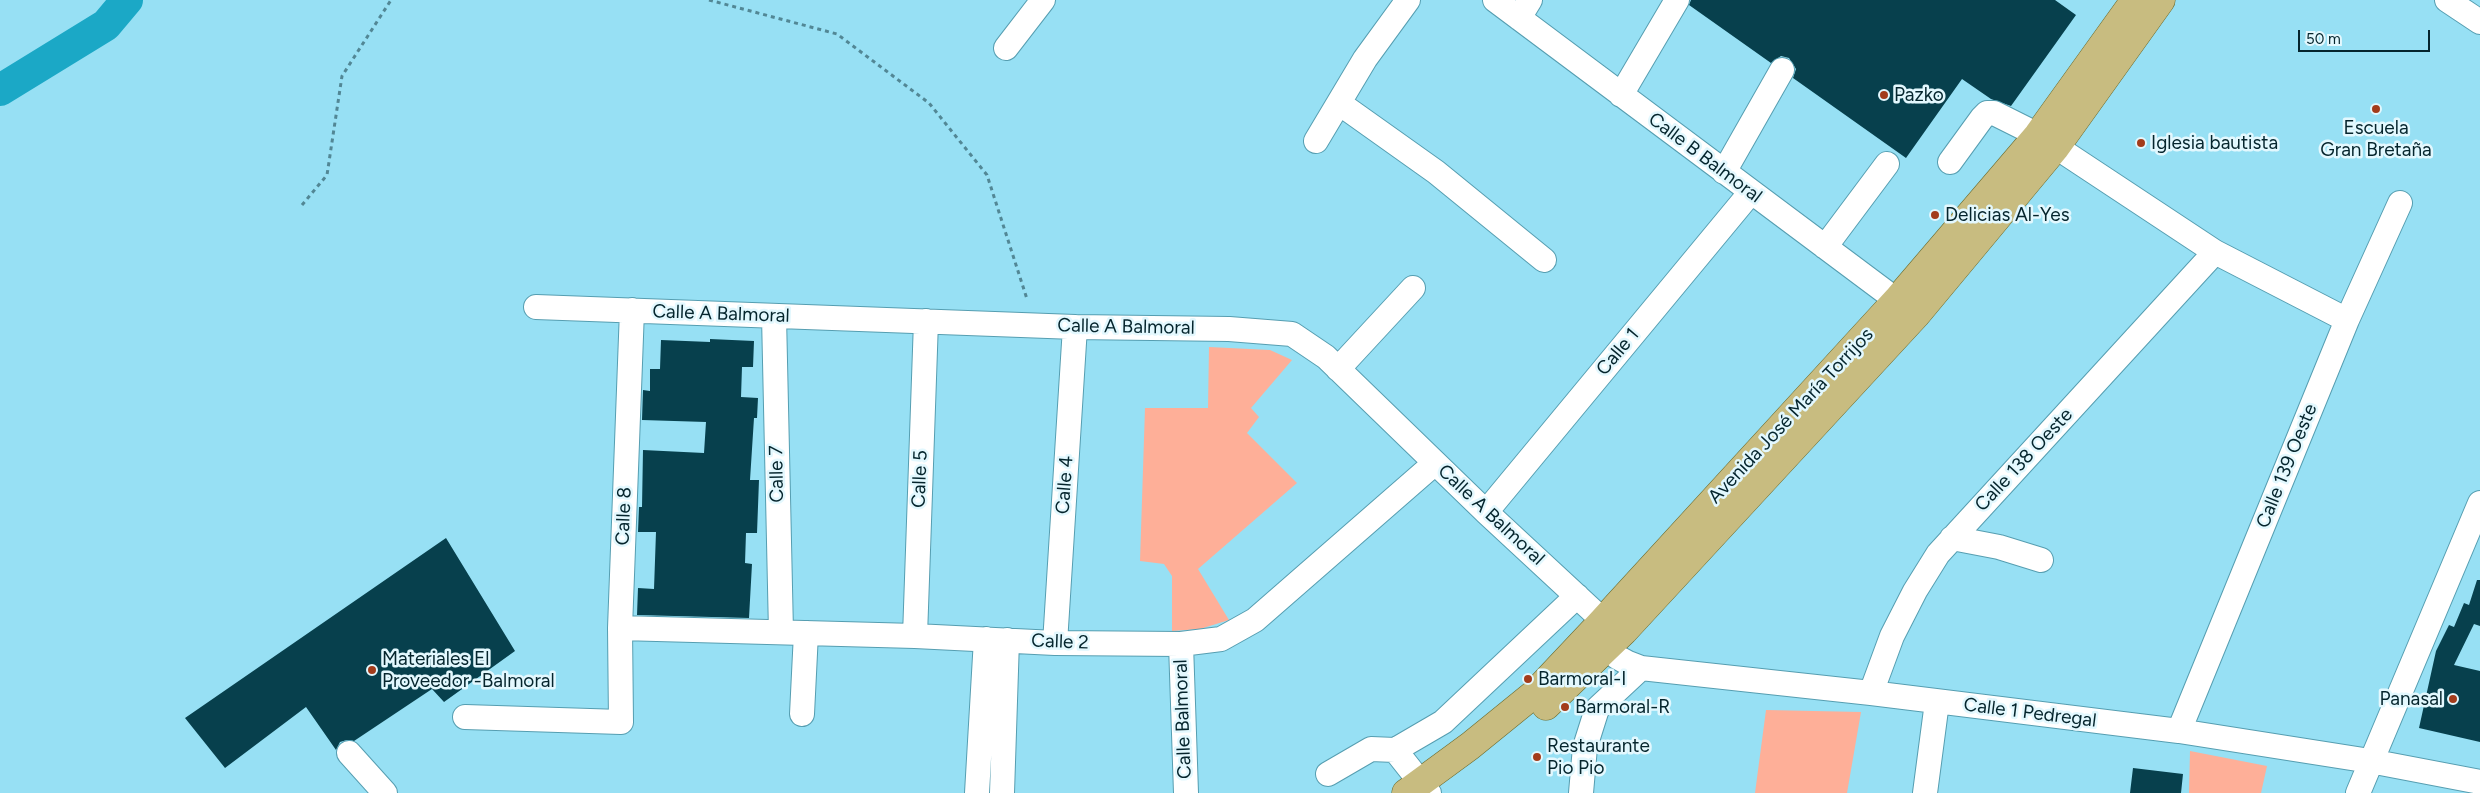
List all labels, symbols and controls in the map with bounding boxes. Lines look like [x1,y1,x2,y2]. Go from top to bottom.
scale bar [2300,20,2432,52]
text: 50 m [2306,30,2341,48]
place label: Pazko [1894,84,1944,106]
marker: Pazko [1878,89,1890,101]
marker: Escuela Gran Bretaña [2370,103,2382,115]
street label: Calle B Balmoral [1644,108,1766,208]
place label: Escuela Gran Bretaña [2320,117,2432,161]
place label: Iglesia bautista [2151,132,2278,154]
marker: Iglesia bautista [2135,137,2147,149]
place label: Delicias Al-Yes [1945,204,2069,226]
marker: Delicias Al-Yes [1929,209,1941,221]
street label: Calle A Balmoral [652,300,790,328]
street label: Calle A Balmoral [1057,314,1195,340]
street label: Calle 1 [1592,324,1644,380]
street label: Avenida José María Torrijos [1704,324,1878,508]
street label: Calle 139 Oeste [2252,401,2322,531]
street label: Calle 138 Oeste [1970,404,2078,516]
street label: Calle 7 [765,445,789,503]
street label: Calle 5 [908,450,932,508]
street label: Calle 4 [1052,455,1078,515]
street label: Calle A Balmoral [1433,460,1549,570]
street label: Calle 8 [612,486,636,546]
street label: Calle 2 [1031,630,1089,654]
place label: Materiales El Proveedor -Balmoral [382,648,555,692]
street label: Calle Balmoral [1170,659,1196,779]
marker: Materiales El Proveedor -Balmoral [366,664,378,676]
place label: Barmoral-I [1538,668,1626,690]
marker: Barmoral-I [1522,673,1534,685]
place label: Panasal [2379,688,2443,710]
marker: Panasal [2447,693,2459,705]
street label: Calle 1 Pedregal [1962,694,2098,732]
place label: Barmoral-R [1575,696,1670,718]
marker: Barmoral-R [1559,701,1571,713]
place label: Restaurante Pio Pio [1547,735,1650,779]
marker: Restaurante Pio Pio [1531,751,1543,763]

